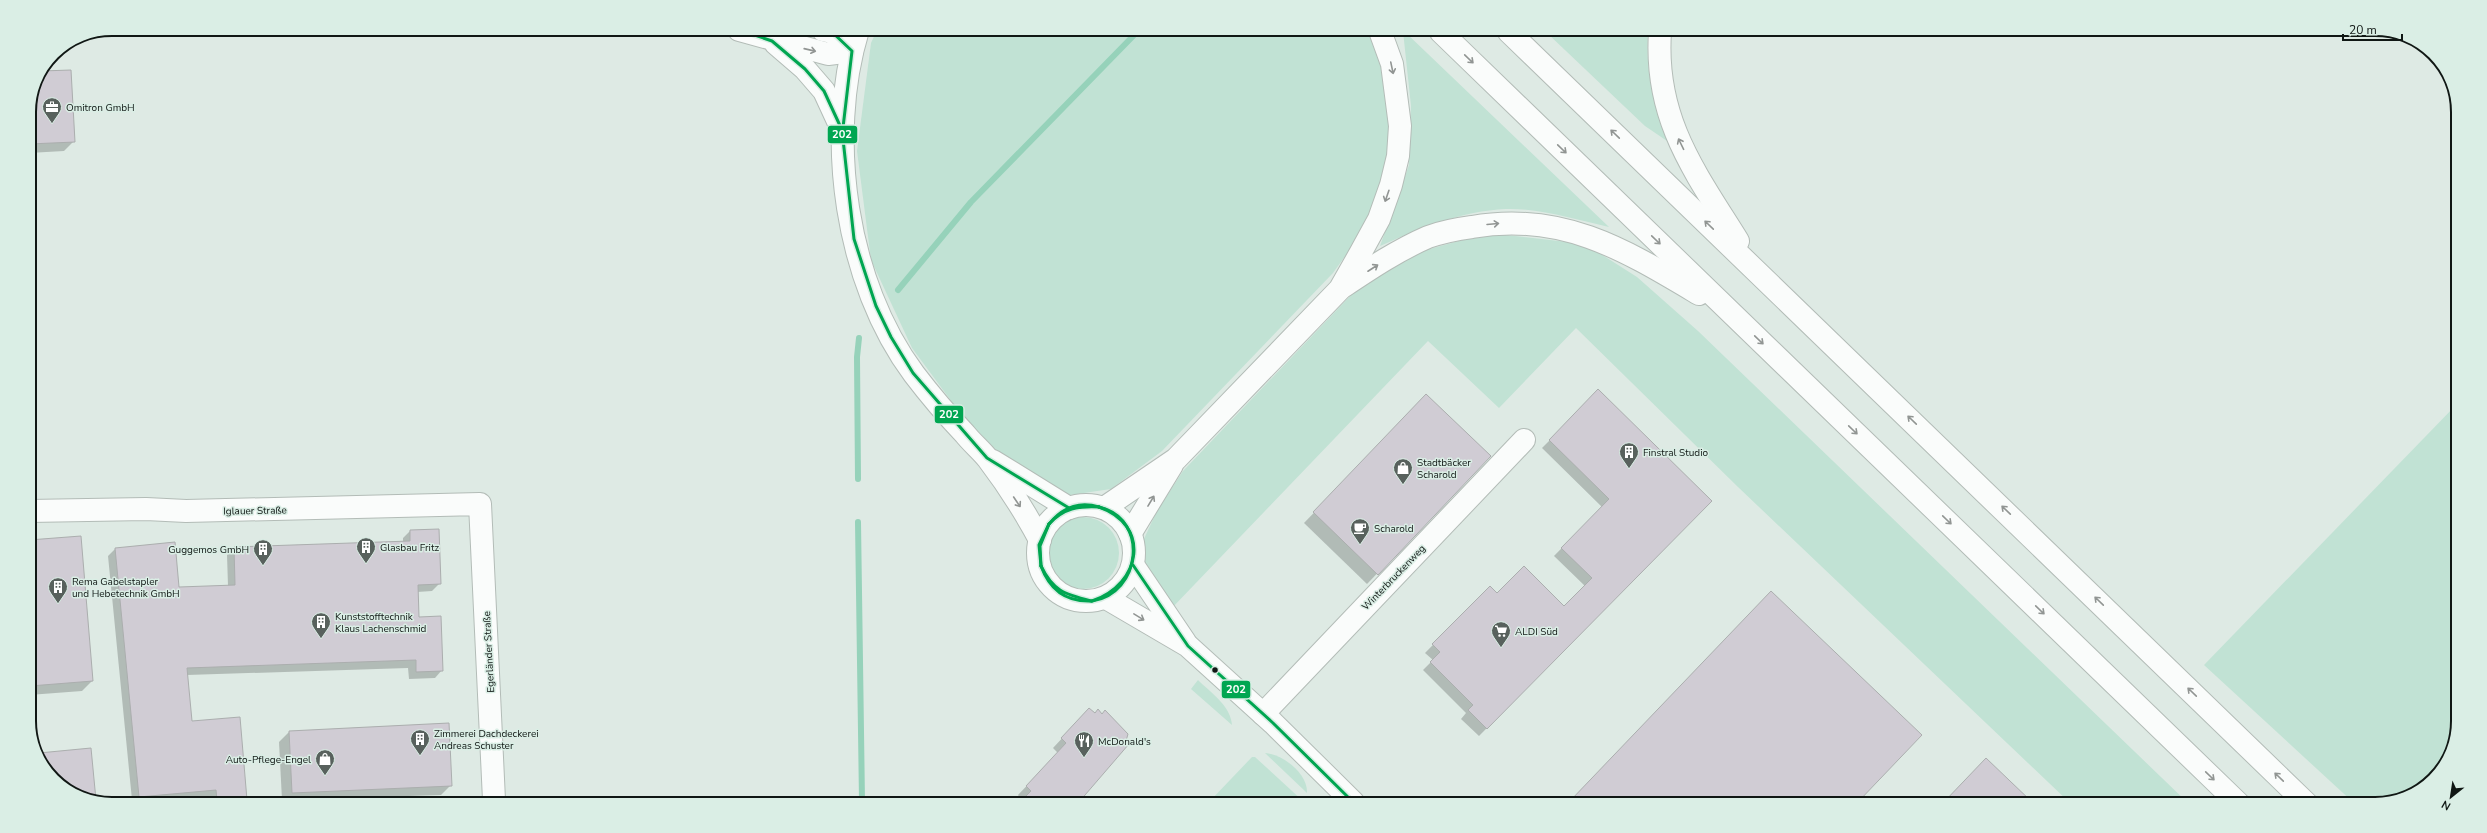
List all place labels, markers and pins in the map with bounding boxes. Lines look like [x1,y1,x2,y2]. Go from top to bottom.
office icon: Omitron GmbH [41,96,63,124]
place label: Omitron GmbH [66,101,135,115]
building icon: Finstral Studio [1618,441,1640,469]
place label: Finstral Studio [1643,446,1708,460]
place label: Stadtbäcker Scharold [1417,456,1471,482]
shop icon: Stadtbäcker Scharold [1392,457,1414,485]
cafe icon: Scharold [1349,517,1371,545]
place label: Scharold [1374,522,1414,536]
building icon: Glasbau Fritz [355,536,377,564]
building icon: Guggemos GmbH [252,538,274,566]
place label: Glasbau Fritz [380,541,439,555]
place label: Guggemos GmbH [168,543,249,557]
place label: Rema Gabelstapler und Hebetechnik GmbH [72,575,180,601]
building icon: Rema Gabelstapler und Hebetechnik GmbH [47,576,69,604]
place label: Kunststofftechnik Klaus Lachenschmid [335,610,427,636]
building icon: Kunststofftechnik Klaus Lachenschmid [310,611,332,639]
supermarket icon: ALDI Süd [1490,620,1512,648]
place label: ALDI Süd [1515,625,1558,639]
unlabelled marker [1210,665,1220,675]
place label: Zimmerei Dachdeckerei Andreas Schuster [434,727,539,753]
building icon: Zimmerei Dachdeckerei Andreas Schuster [409,728,431,756]
restaurant icon: McDonald's [1073,730,1095,758]
place label: McDonald's [1098,735,1151,749]
shop icon: Auto-Pflege-Engel [314,748,336,776]
place label: Auto-Pflege-Engel [226,753,311,767]

